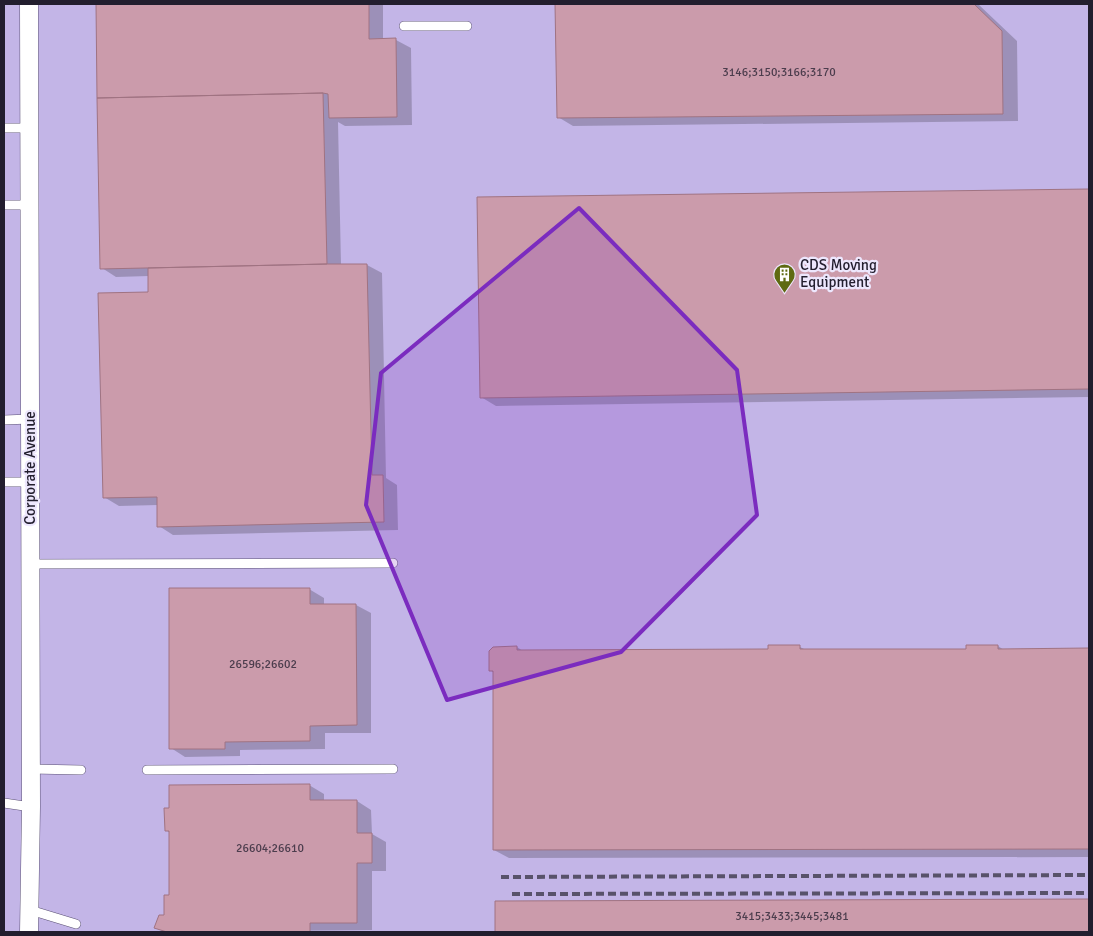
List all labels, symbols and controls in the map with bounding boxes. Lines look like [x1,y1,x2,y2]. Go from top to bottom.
house number: 3146;3150;3166;3170 [722,65,836,80]
place label: CDS Moving Equipment [800,256,877,291]
building icon: CDS Moving Equipment [772,262,796,293]
street label: Corporate Avenue [21,411,39,525]
house number: 26596;26602 [229,657,297,672]
house number: 26604;26610 [236,841,304,856]
house number: 3415;3433;3445;3481 [735,909,849,924]

